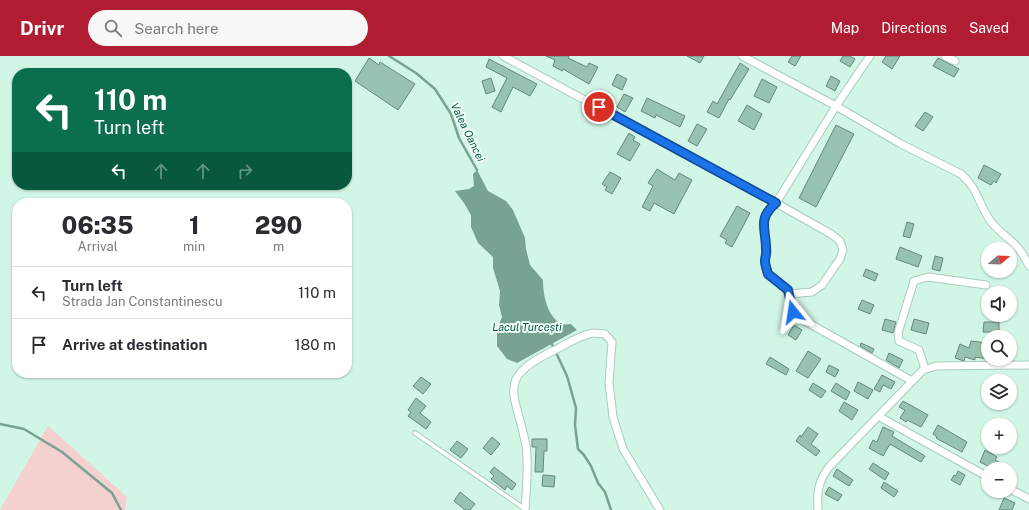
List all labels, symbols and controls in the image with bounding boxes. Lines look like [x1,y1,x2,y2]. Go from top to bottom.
search box [88,10,368,46]
text: Drivr [20,17,64,39]
icon: search [102,17,124,39]
text: Search here [134,20,219,37]
text: Map [831,20,859,36]
text: Directions [881,20,947,36]
text: Saved [969,20,1009,36]
text: 110 m [94,83,167,116]
icon: left [28,84,80,136]
pin [582,90,616,124]
icon: arrive [588,96,610,118]
water label: Valea Oancei [449,101,488,164]
text: Turn left [94,117,164,138]
icon: left [108,160,130,182]
icon: ahead [150,160,172,182]
icon: ahead [192,160,214,182]
icon: right [234,160,256,182]
text: 06:35 [62,211,134,239]
text: 1 [189,211,199,239]
text: 290 [255,211,302,239]
text: Arrival [77,239,118,254]
text: min [183,239,205,254]
text: m [273,239,284,254]
north arrow [981,242,1017,278]
map controls [981,242,1017,498]
text: Turn left [62,277,123,294]
icon: left [28,282,50,304]
text: 110 m [298,284,336,301]
button: sound [981,286,1017,322]
position arrow [772,291,814,333]
text: Strada Jan Constantinescu [62,294,222,309]
water label: Lacul Turcești [492,321,562,333]
button: search [981,330,1017,366]
icon: arrive [28,334,50,356]
text: Arrive at destination [62,336,207,353]
text: 180 m [294,336,336,353]
button: layers [981,374,1017,410]
button: + [981,418,1017,454]
button: − [981,462,1017,498]

